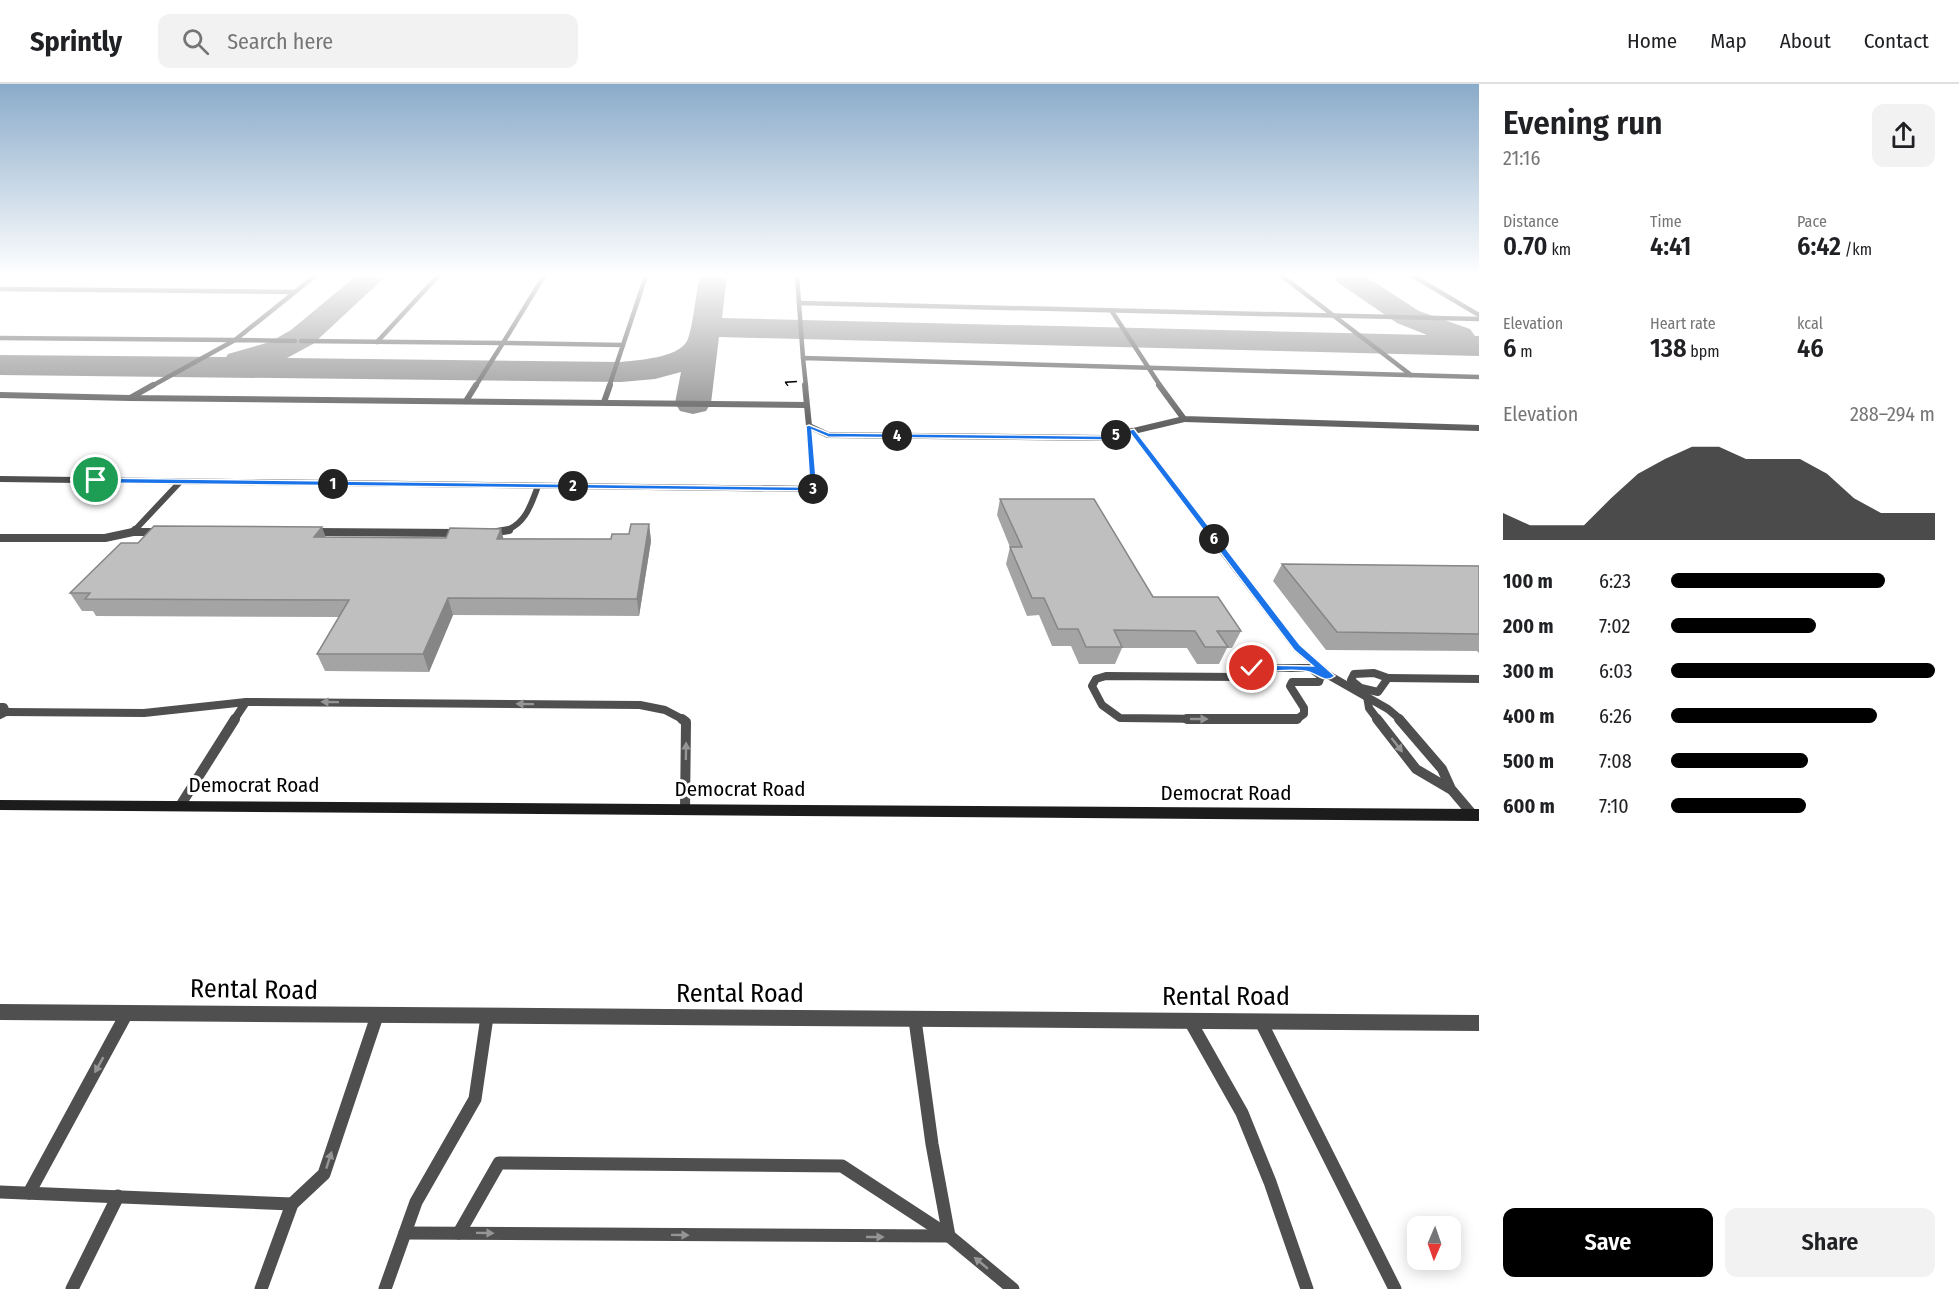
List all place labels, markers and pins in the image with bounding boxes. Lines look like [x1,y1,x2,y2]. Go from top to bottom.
pin: 5 [1101,420,1131,450]
pin: 4 [882,421,912,451]
pin [70,454,121,505]
pin: 1 [318,469,348,499]
pin: 2 [558,471,588,501]
pin: 3 [798,474,828,504]
pin: 6 [1199,524,1229,554]
pin [1226,642,1277,693]

